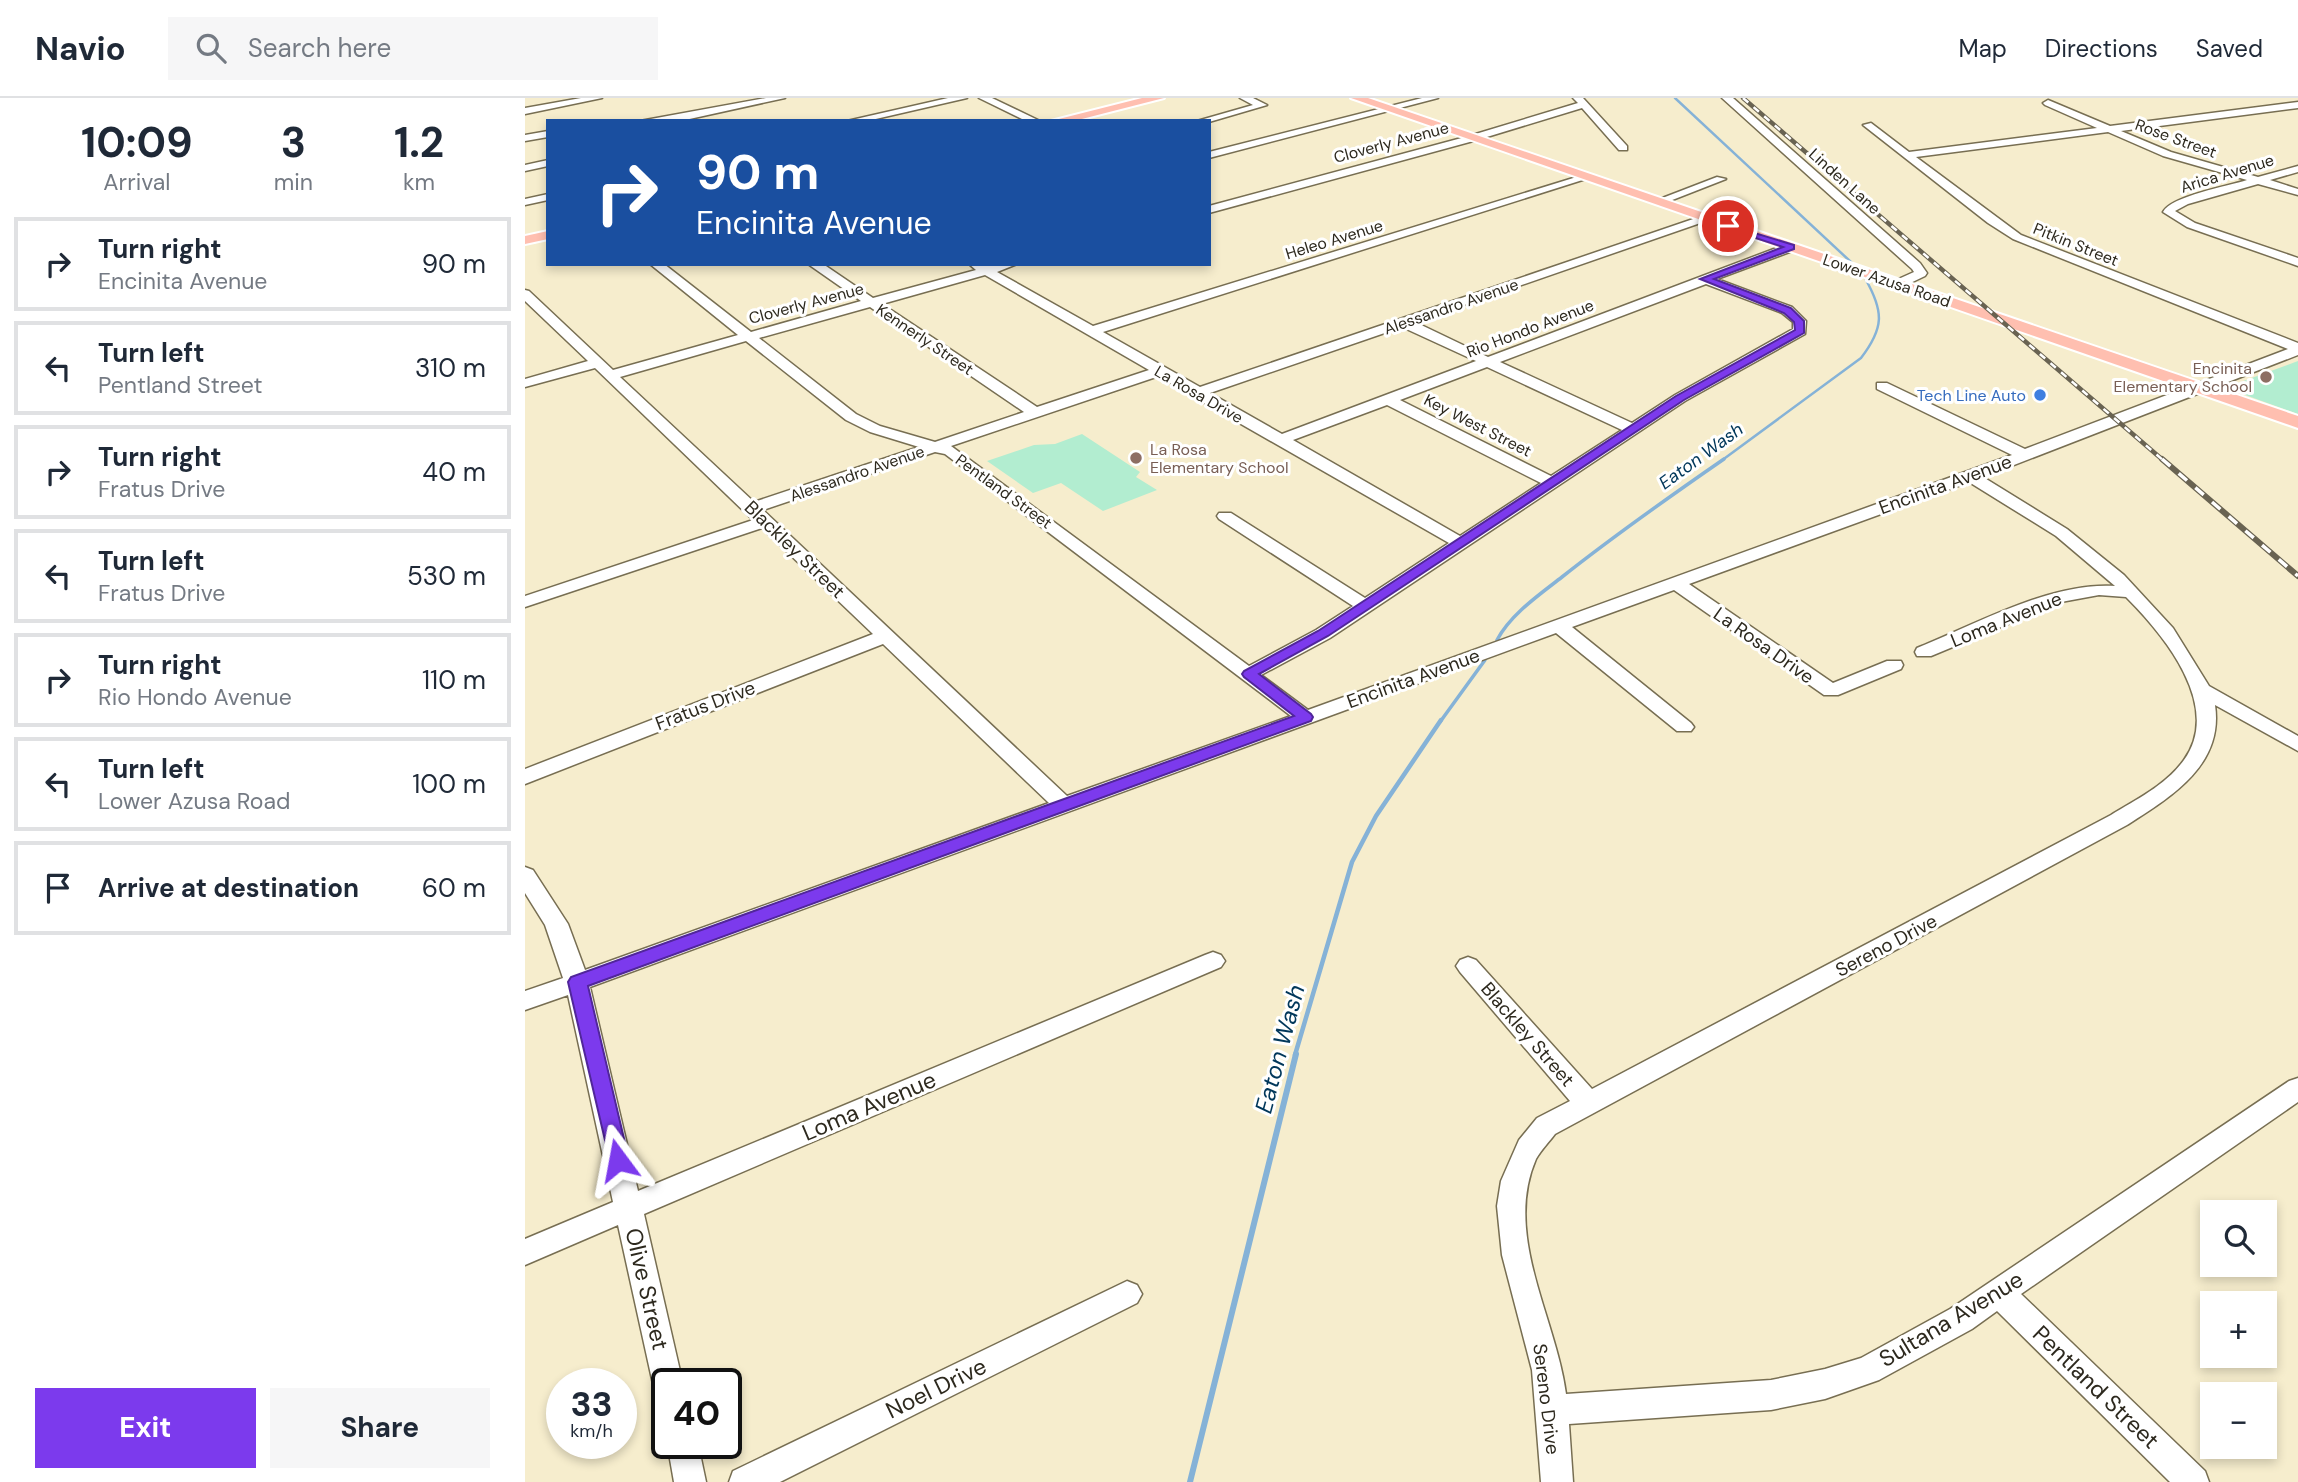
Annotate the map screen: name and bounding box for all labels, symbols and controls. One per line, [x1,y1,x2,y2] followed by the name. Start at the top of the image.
[168,17,658,80] search box
[35,27,126,70] text: Navio
[192,29,230,67] icon: search
[248,31,391,65] text: Search here
[1959,33,2007,64] text: Map
[2045,33,2158,64] text: Directions
[2196,33,2263,64] text: Saved
[2132,114,2219,163] street label: Rose Street
[81,115,193,170] text: 10:09
[281,115,306,170] text: 3
[394,115,444,170] text: 1.2
[1331,117,1451,168] street label: Cloverly Avenue
[696,140,819,204] text: 90 m
[1804,144,1885,219] street label: Linden Lane
[581,147,672,238] icon: right
[2178,149,2277,198] street label: Arica Avenue
[103,167,170,197] text: Arrival
[274,167,313,197] text: min
[403,167,435,197] text: km
[1698,196,1758,256] pin
[696,202,932,244] text: Encinita Avenue
[1709,207,1747,245] icon: arrive
[1283,215,1385,264] street label: Heleo Avenue
[2030,218,2122,271] street label: Pitkin Street
[98,232,222,266] text: Turn right
[39,245,77,283] icon: right
[422,247,486,281] text: 90 m
[1820,249,1954,312] street label: Lower Azusa Road
[98,266,267,296] text: Encinita Avenue
[1381,274,1521,339] street label: Alessandro Avenue
[746,278,866,329] street label: Cloverly Avenue
[1463,295,1597,362] street label: Rio Hondo Avenue
[872,299,978,380] street label: Kennerly Street
[98,336,205,370] text: Turn left
[39,349,77,387] icon: left
[415,351,486,385] text: 310 m
[2114,358,2252,397] place label: Encinita Elementary School
[1151,361,1247,428] street label: La Rosa Drive
[2258,369,2274,385] marker: Encinita Elementary School
[98,370,263,400] text: Pentland Street
[1917,385,2026,406] place label: Tech Line Auto
[2032,387,2048,403] marker: Tech Line Auto
[1420,389,1535,462] street label: Key West Street
[1654,417,1748,495] water label: Eaton Wash
[1150,439,1288,478] place label: La Rosa Elementary School
[98,440,222,474] text: Turn right
[787,441,927,506] street label: Alessandro Avenue
[951,449,1056,534] street label: Pentland Street
[1875,449,2015,520] street label: Encinita Avenue
[1128,450,1144,466] marker: La Rosa Elementary School
[39,453,77,491] icon: right
[422,455,486,489] text: 40 m
[98,474,225,504] text: Fratus Drive
[739,495,850,604] street label: Blackley Street
[98,544,205,578] text: Turn left
[39,557,77,595] icon: left
[407,559,486,593] text: 530 m
[98,578,225,608] text: Fratus Drive
[1947,586,2065,653] street label: Loma Avenue
[1708,602,1819,689] street label: La Rosa Drive
[1343,643,1483,714] street label: Encinita Avenue
[98,648,222,682] text: Turn right
[39,661,77,699] icon: right
[422,663,486,697] text: 110 m
[652,675,759,736] street label: Fratus Drive
[98,682,292,712] text: Rio Hondo Avenue
[98,752,205,786] text: Turn left
[39,765,77,803] icon: left
[412,767,486,801] text: 100 m
[98,786,290,816] text: Lower Azusa Road
[39,869,77,907] icon: arrive
[98,871,359,905] text: Arrive at destination
[422,871,486,905] text: 60 m
[1831,908,1941,983] street label: Sereno Drive
[1475,977,1580,1092] street label: Blackley Street
[1247,981,1312,1116] water label: Eaton Wash
[798,1064,940,1148] street label: Loma Avenue
[581,1123,655,1197] position arrow
[2200,1200,2277,1459] map controls
[2200,1200,2277,1277] button: search
[618,1225,676,1353] street label: Olive Street
[1873,1264,2029,1374] street label: Sultana Avenue
[2200,1291,2277,1368] button: +
[2026,1319,2166,1455] street label: Pentland Street
[1527,1342,1566,1456] street label: Sereno Drive
[881,1351,991,1425] street label: Noel Drive
[651,1368,742,1459] speed limit sign: 40
[570,1381,613,1427] text: 33
[2200,1382,2277,1459] button: −
[35,1388,256,1468] button: Exit
[270,1388,490,1468] button: Share
[570,1419,613,1443] text: km/h

